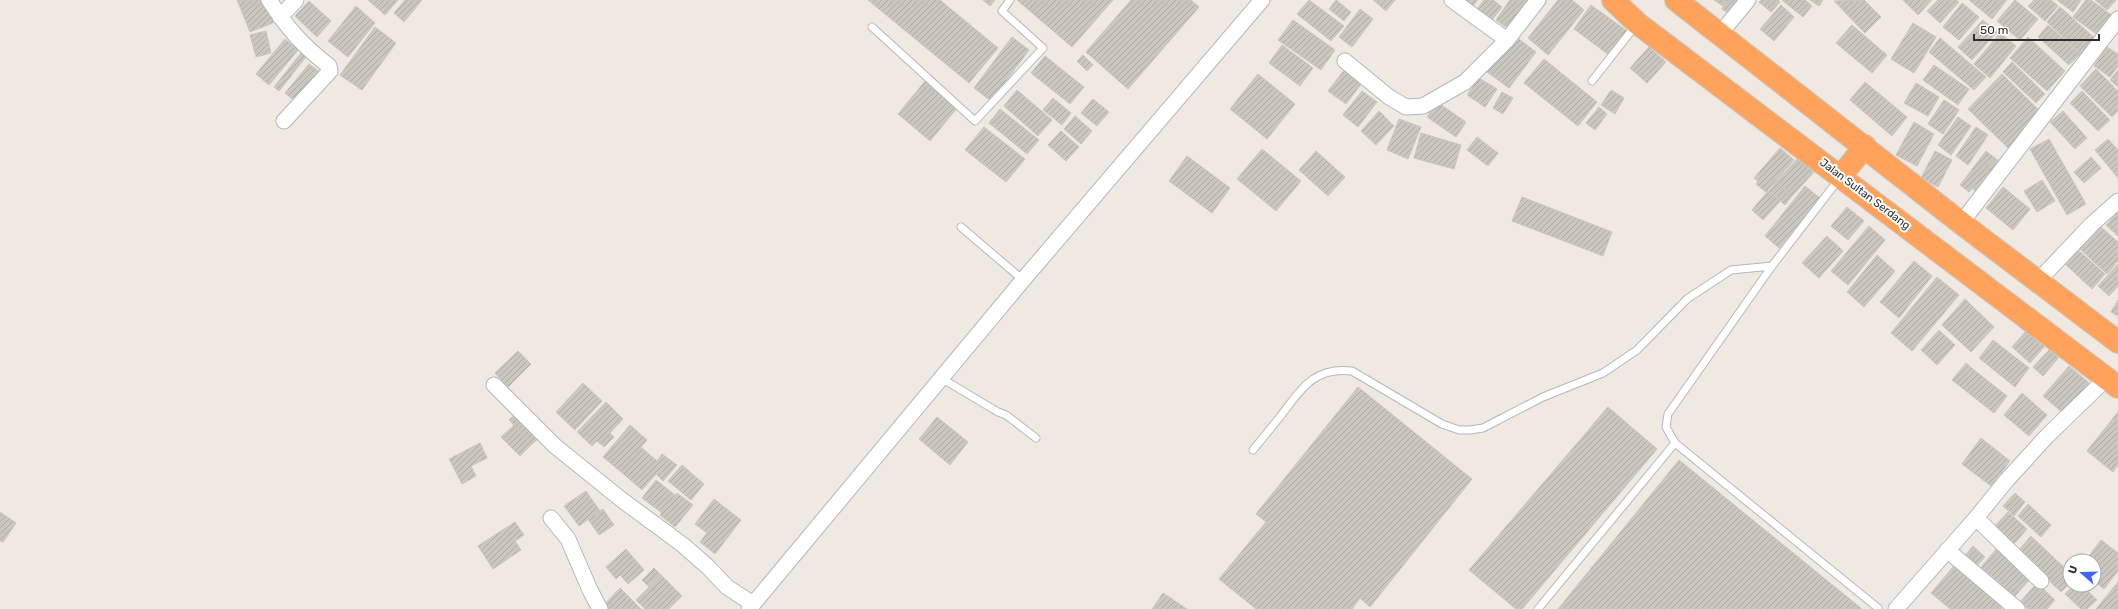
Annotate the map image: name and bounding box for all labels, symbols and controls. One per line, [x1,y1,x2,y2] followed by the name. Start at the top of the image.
[1974,16,2099,42] scale bar
[1980,23,2008,37] text: 50 m
[1817,156,1913,232] street label: Jalan Sultan Serdang
[2062,553,2102,593] north arrow
[2066,564,2081,576] text: U

